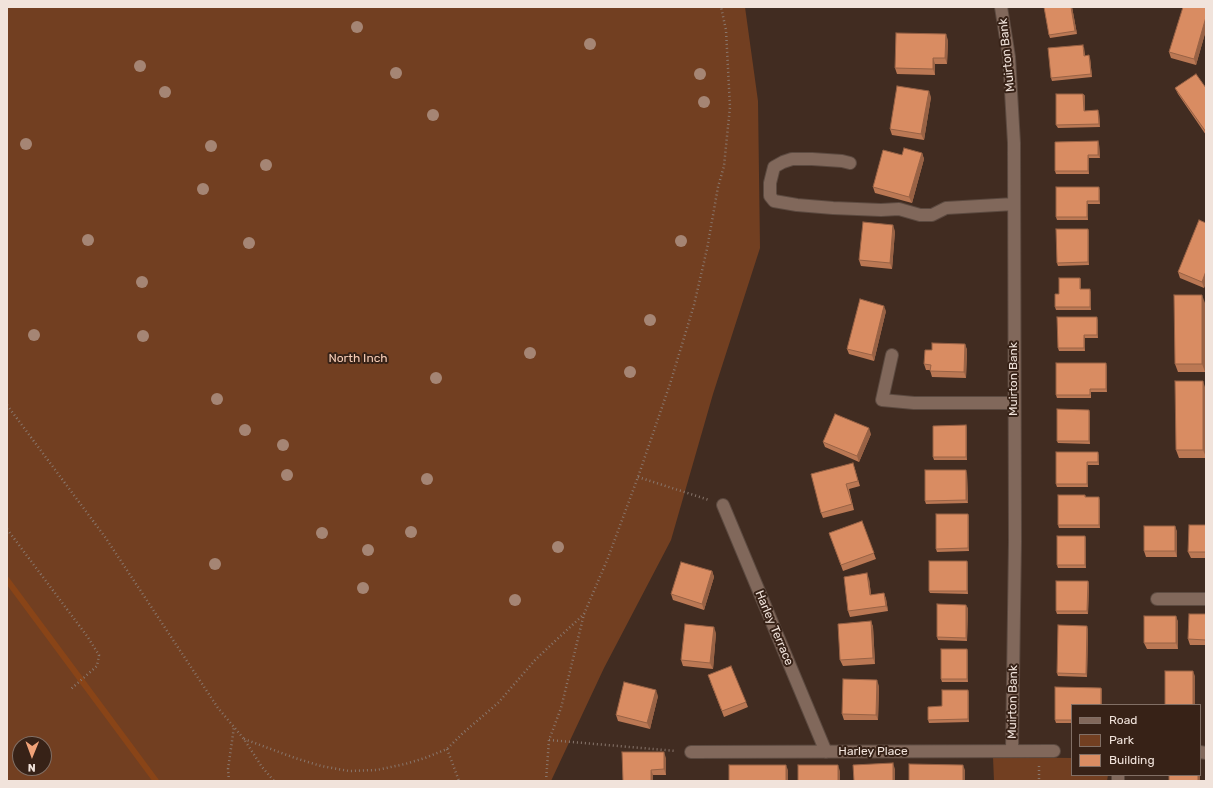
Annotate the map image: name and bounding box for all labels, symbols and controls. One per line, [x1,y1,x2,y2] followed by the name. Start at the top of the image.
[996,17,1018,93] street label: Muirton Bank
[1007,342,1021,416] street label: Muirton Bank
[328,352,388,366] park label: North Inch
[752,588,796,668] street label: Harley Terrace
[1005,665,1021,739] street label: Muirton Bank
[1071,704,1201,776] legend
[1109,713,1137,727] text: Road
[1109,733,1134,747] text: Park
[12,736,52,776] north arrow
[838,745,908,759] street label: Harley Place
[1109,753,1155,767] text: Building
[28,761,36,774] text: N

